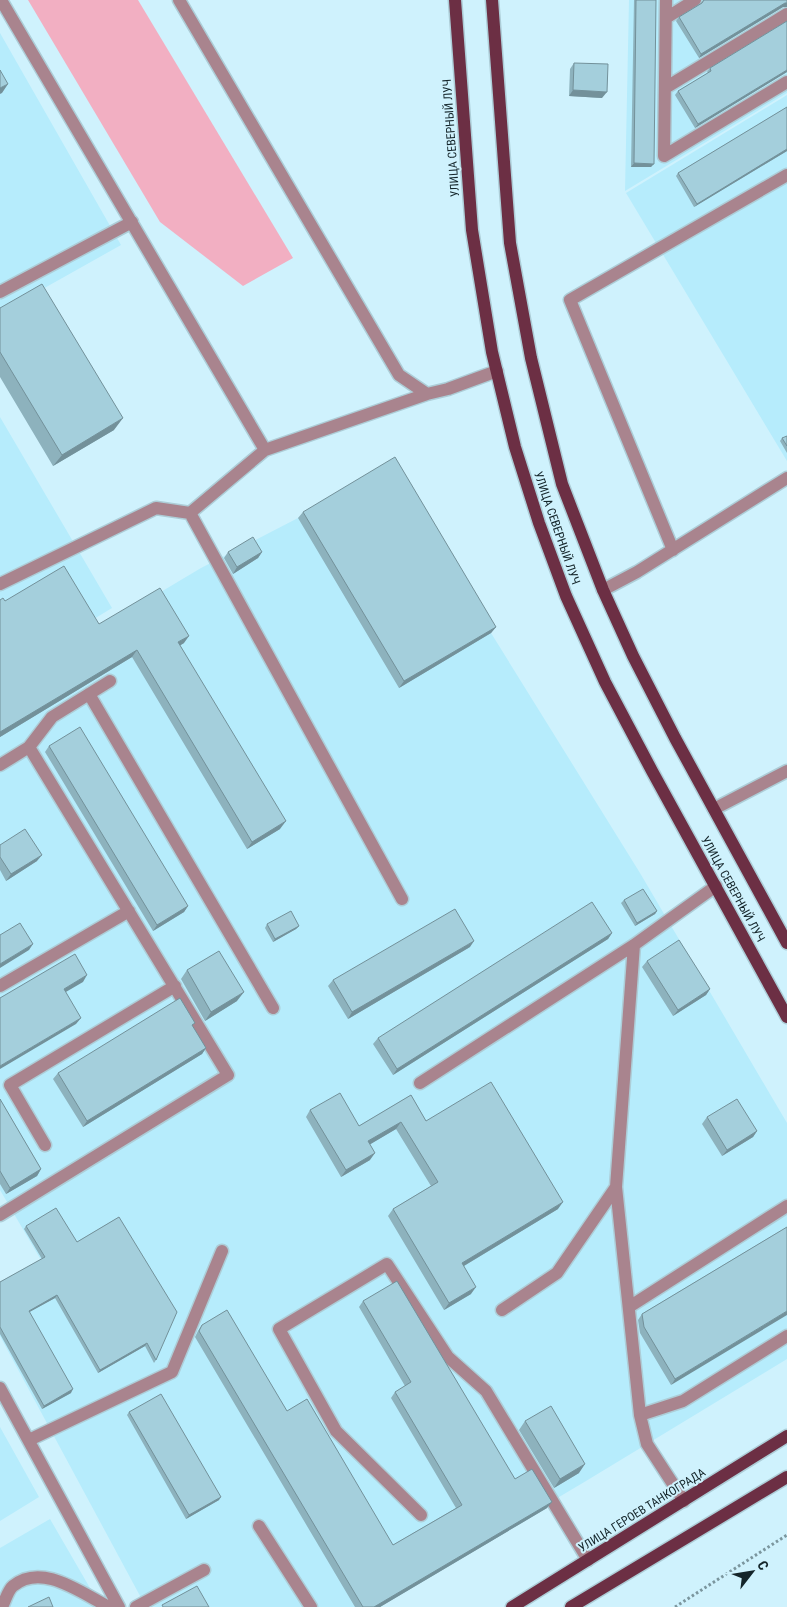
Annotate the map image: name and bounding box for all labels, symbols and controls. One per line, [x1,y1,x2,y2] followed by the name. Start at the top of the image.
[439,78,462,198] street label: УЛИЦА СЕВЕРНЫЙ ЛУЧ
[531,469,584,586] street label: УЛИЦА СЕВЕРНЫЙ ЛУЧ
[698,833,769,944] street label: УЛИЦА СЕВЕРНЫЙ ЛУЧ
[576,1465,708,1555] street label: УЛИЦА ГЕРОЕВ ТАНКОГРАДА
[727,1547,777,1597] north arrow
[754,1558,772,1573] text: С

